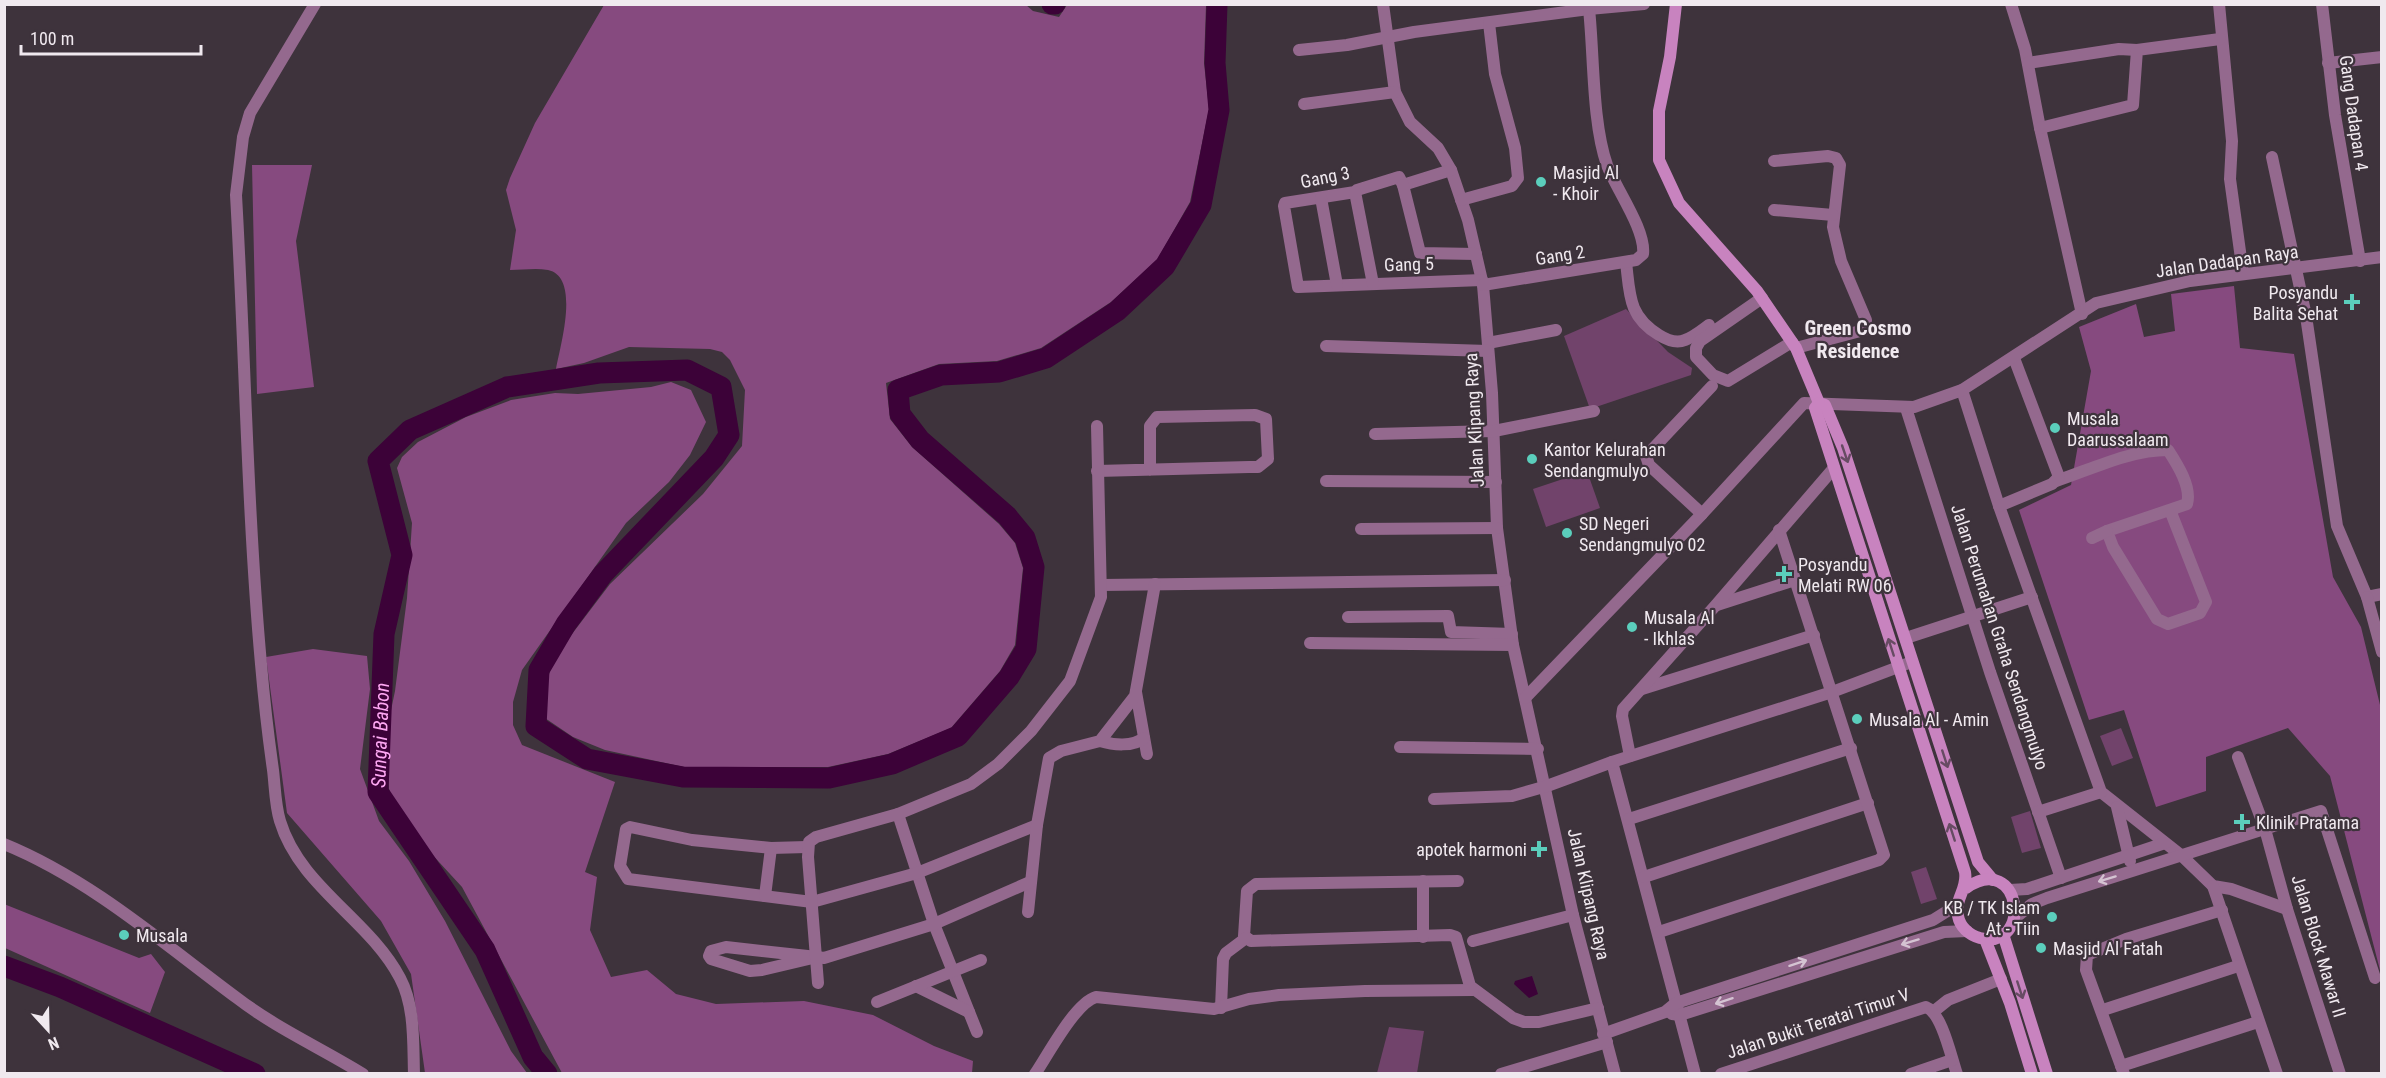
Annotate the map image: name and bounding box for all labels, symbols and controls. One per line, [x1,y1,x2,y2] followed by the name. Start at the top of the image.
[21,18,201,56] scale bar
[30,28,74,49] text: 100 m
[2335,54,2373,172] street label: Gang Dadapan 4
[1299,162,1351,192] street label: Gang 3
[1553,162,1619,204] place label: Masjid Al - Khoir
[1534,175,1548,189] marker: Masjid Al - Khoir
[1534,241,1586,269] street label: Gang 2
[2154,241,2300,281] street label: Jalan Dadapan Raya
[1384,253,1434,275] street label: Gang 5
[2253,282,2338,324] place label: Posyandu Balita Sehat
[2343,293,2361,311] marker: Posyandu Balita Sehat
[1805,316,1912,363] district label: Green Cosmo Residence
[1460,352,1488,488] street label: Jalan Klipang Raya
[2067,408,2169,450] place label: Musala Daarussalaam
[2048,421,2062,435] marker: Musala Daarussalaam
[1544,439,1666,481] place label: Kantor Kelurahan Sendangmulyo
[1840,444,1851,463] one-way arrow
[1525,452,1539,466] marker: Kantor Kelurahan Sendangmulyo
[1947,502,2053,772] street label: Jalan Perumahan Graha Sendangmulyo
[1579,513,1705,555] place label: SD Negeri Sendangmulyo 02
[1560,526,1574,540] marker: SD Negeri Sendangmulyo 02
[1798,554,1892,596] place label: Posyandu Melati RW 06
[1775,565,1793,583] marker: Posyandu Melati RW 06
[1644,607,1715,649] place label: Musala Al - Ikhlas
[1625,620,1639,634] marker: Musala Al - Ikhlas
[1885,638,1896,657] one-way arrow
[366,682,394,788] water label: Sungai Babon
[1869,709,1989,730] place label: Musala Al - Amin
[1850,712,1864,726] marker: Musala Al - Amin
[1940,749,1951,768] one-way arrow
[2256,812,2359,833] place label: Klinik Pratama
[2233,813,2251,831] marker: Klinik Pratama
[1946,823,1957,842] one-way arrow
[1564,826,1614,962] street label: Jalan Klipang Raya
[1416,839,1527,860] place label: apotek harmoni
[1532,842,1546,856] marker: apotek harmoni
[2287,872,2351,1020] street label: Jalan Block Mawar II
[2098,875,2117,886] one-way arrow
[1943,897,2040,939] place label: KB / TK Islam At - Tiin
[2045,910,2059,924] marker: KB / TK Islam At - Tiin
[136,925,188,946] place label: Musala
[117,928,131,942] marker: Musala
[1901,937,1920,948] one-way arrow
[2053,938,2163,959] place label: Masjid Al Fatah
[2034,941,2048,955] marker: Masjid Al Fatah
[1788,957,1807,968] one-way arrow
[2015,980,2026,999] one-way arrow
[1724,984,1912,1062] street label: Jalan Bukit Teratai Timur V
[1715,996,1734,1007] one-way arrow
[18,1000,78,1060] north arrow
[45,1033,62,1054] text: N

